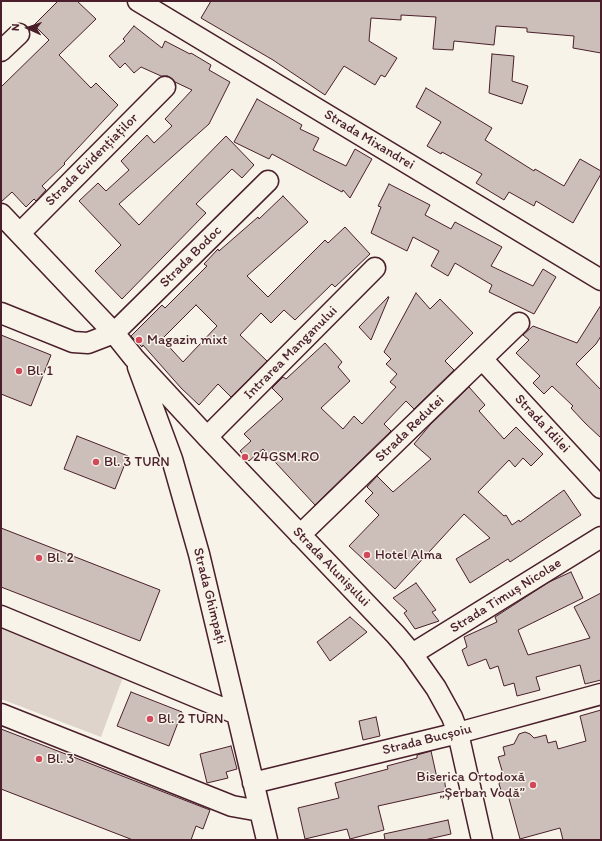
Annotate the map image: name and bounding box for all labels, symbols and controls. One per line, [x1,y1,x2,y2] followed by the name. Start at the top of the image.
[8,8,48,48] north arrow
[9,23,22,31] text: N
[321,106,417,174] street label: Strada Mixandrei
[42,110,142,210] street label: Strada Evidențiaților
[157,223,225,291] street label: Strada Bodoc
[241,303,341,403] street label: Intrarea Manganului
[147,332,228,348] place label: Magazin mixt
[134,335,144,345] marker: Magazin mixt
[27,363,53,379] place label: Bl. 1
[14,366,24,376] marker: Bl. 1
[511,391,573,457] street label: Strada Idilei
[372,392,448,466] street label: Strada Redutei
[253,449,319,465] place label: 24GSM.RO
[240,452,250,462] marker: 24GSM.RO
[104,454,170,470] place label: Bl. 3 TURN
[91,457,101,467] marker: Bl. 3 TURN
[289,524,373,610] street label: Strada Alunișului
[189,546,229,646] street label: Strada Ghimpați
[375,547,442,563] place label: Hotel Alma
[47,550,74,566] place label: Bl. 2
[362,550,372,560] marker: Hotel Alma
[34,553,44,563] marker: Bl. 2
[447,555,565,637] street label: Strada Timuș Nicolae
[158,711,223,727] place label: Bl. 2 TURN
[145,714,155,724] marker: Bl. 2 TURN
[381,721,473,759] street label: Strada Bucșoiu
[47,751,74,767] place label: Bl. 3
[34,754,44,764] marker: Bl. 3
[417,769,525,802] place label: Biserica Ortodoxă „Șerban Vodă”
[528,780,538,790] marker: Biserica Ortodoxă „Șerban Vodă”

